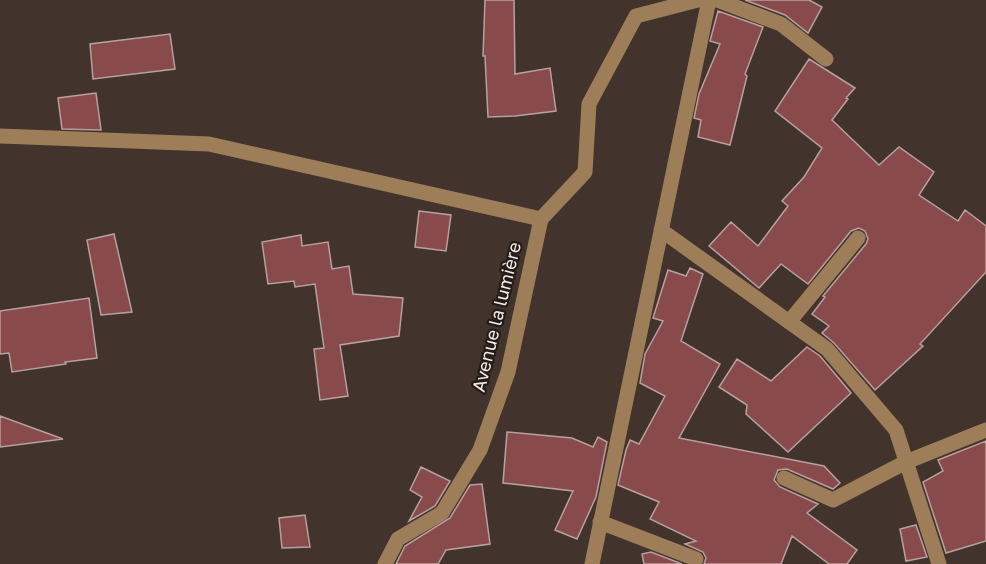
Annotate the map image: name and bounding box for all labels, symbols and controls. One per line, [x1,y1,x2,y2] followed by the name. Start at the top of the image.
[467,240,525,394] street label: Avenue la lumière

